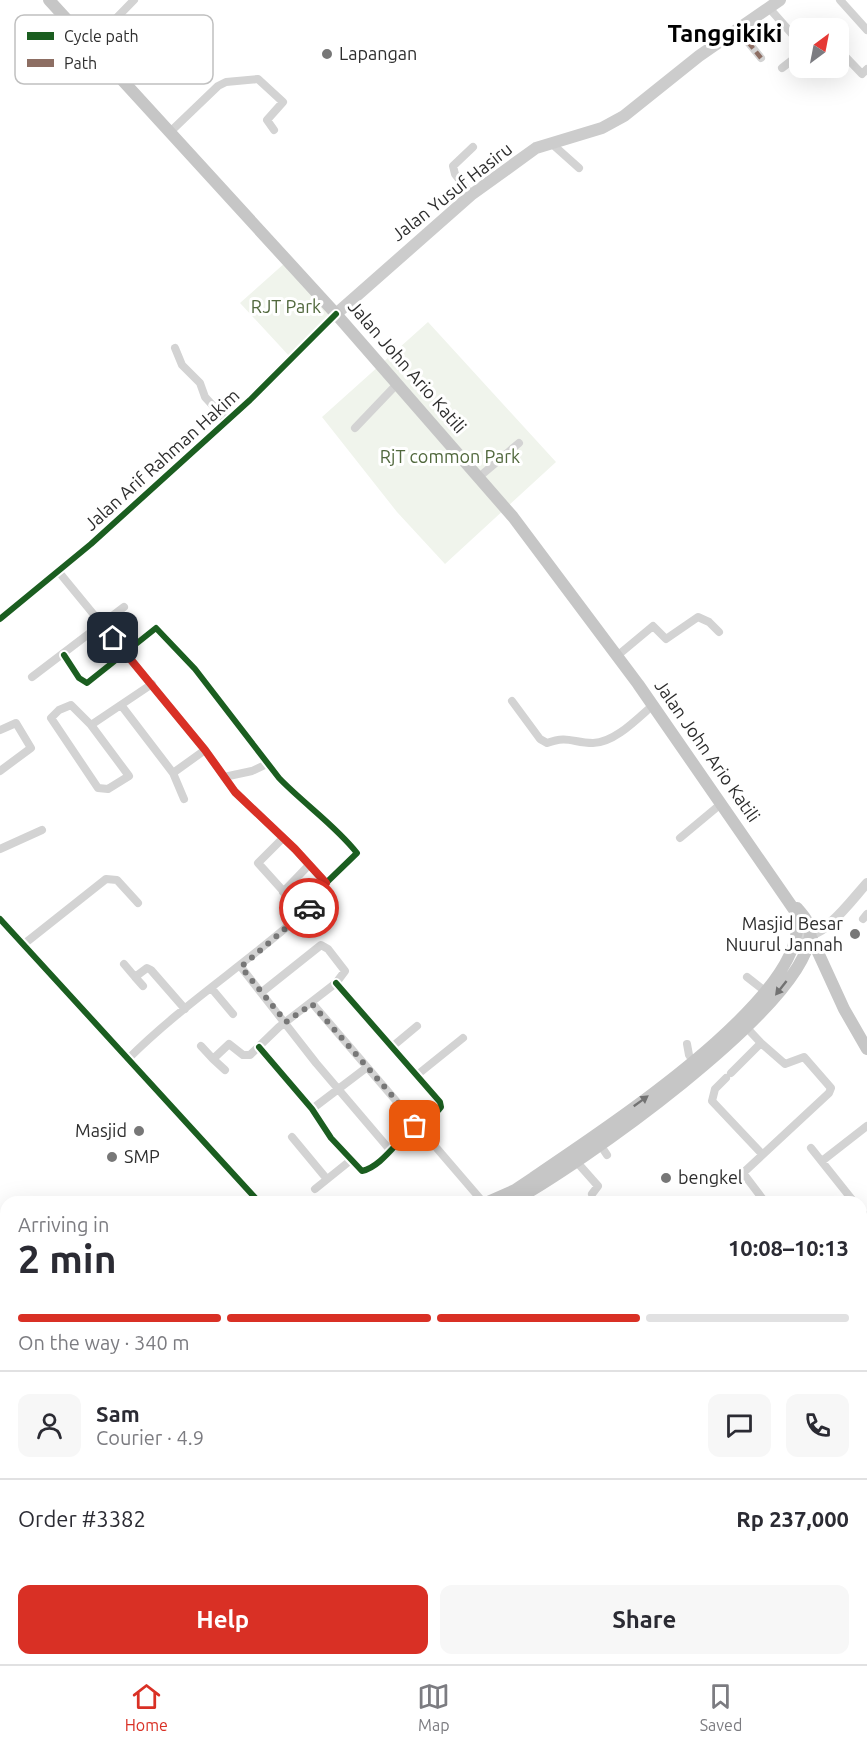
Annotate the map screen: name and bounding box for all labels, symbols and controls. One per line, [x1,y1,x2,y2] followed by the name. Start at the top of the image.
[15,15,213,84] legend
[789,18,849,78] north arrow
[789,18,849,78] map controls
[667,20,783,47] district label: Tanggikiki
[64,27,139,45] text: Cycle path
[339,43,417,63] place label: Lapangan
[320,47,334,61] marker: Lapangan
[64,54,97,72] text: Path
[387,138,515,244] street label: Jalan Yusuf Hasiru
[251,296,321,316] park label: RJT Park
[345,296,471,437] street label: Jalan John Ario Katili
[80,385,243,534] street label: Jalan Arif Rahman Hakim
[380,446,520,466] park label: RjT common Park
[87,612,138,663] pin
[96,621,129,654] icon: home
[651,676,764,825] street label: Jalan John Ario Katili
[279,878,339,938] courier
[293,892,326,925] icon: car
[725,913,843,954] place label: Masjid Besar Nuurul Jannah
[848,927,862,941] marker: Masjid Besar Nuurul Jannah
[775,980,787,995] one-way arrow
[634,1095,649,1107] one-way arrow
[389,1100,440,1151] pin
[398,1109,431,1142] icon: bag
[75,1120,127,1140] place label: Masjid
[132,1124,146,1138] marker: Masjid
[124,1146,160,1166] place label: SMP
[105,1150,119,1164] marker: SMP
[678,1167,743,1187] place label: bengkel
[659,1171,673,1185] marker: bengkel
[18,1213,109,1236] text: Arriving in
[728,1235,849,1260] text: 10:08–10:13
[18,1237,117,1280] text: 2 min
[18,1331,190,1354] text: On the way · 340 m
[18,1394,81,1457] button: person
[708,1394,771,1457] button: chat
[786,1394,849,1457] button: phone
[96,1401,140,1426] text: Sam
[96,1426,204,1449] text: Courier · 4.9
[18,1506,146,1531] text: Order #3382
[736,1506,849,1531] text: Rp 237,000
[18,1585,428,1654] button: Help
[440,1585,849,1654] button: Share
[125,1680,168,1734] tab: Home
[417,1680,450,1734] tab: Map
[700,1680,742,1734] tab: Saved

